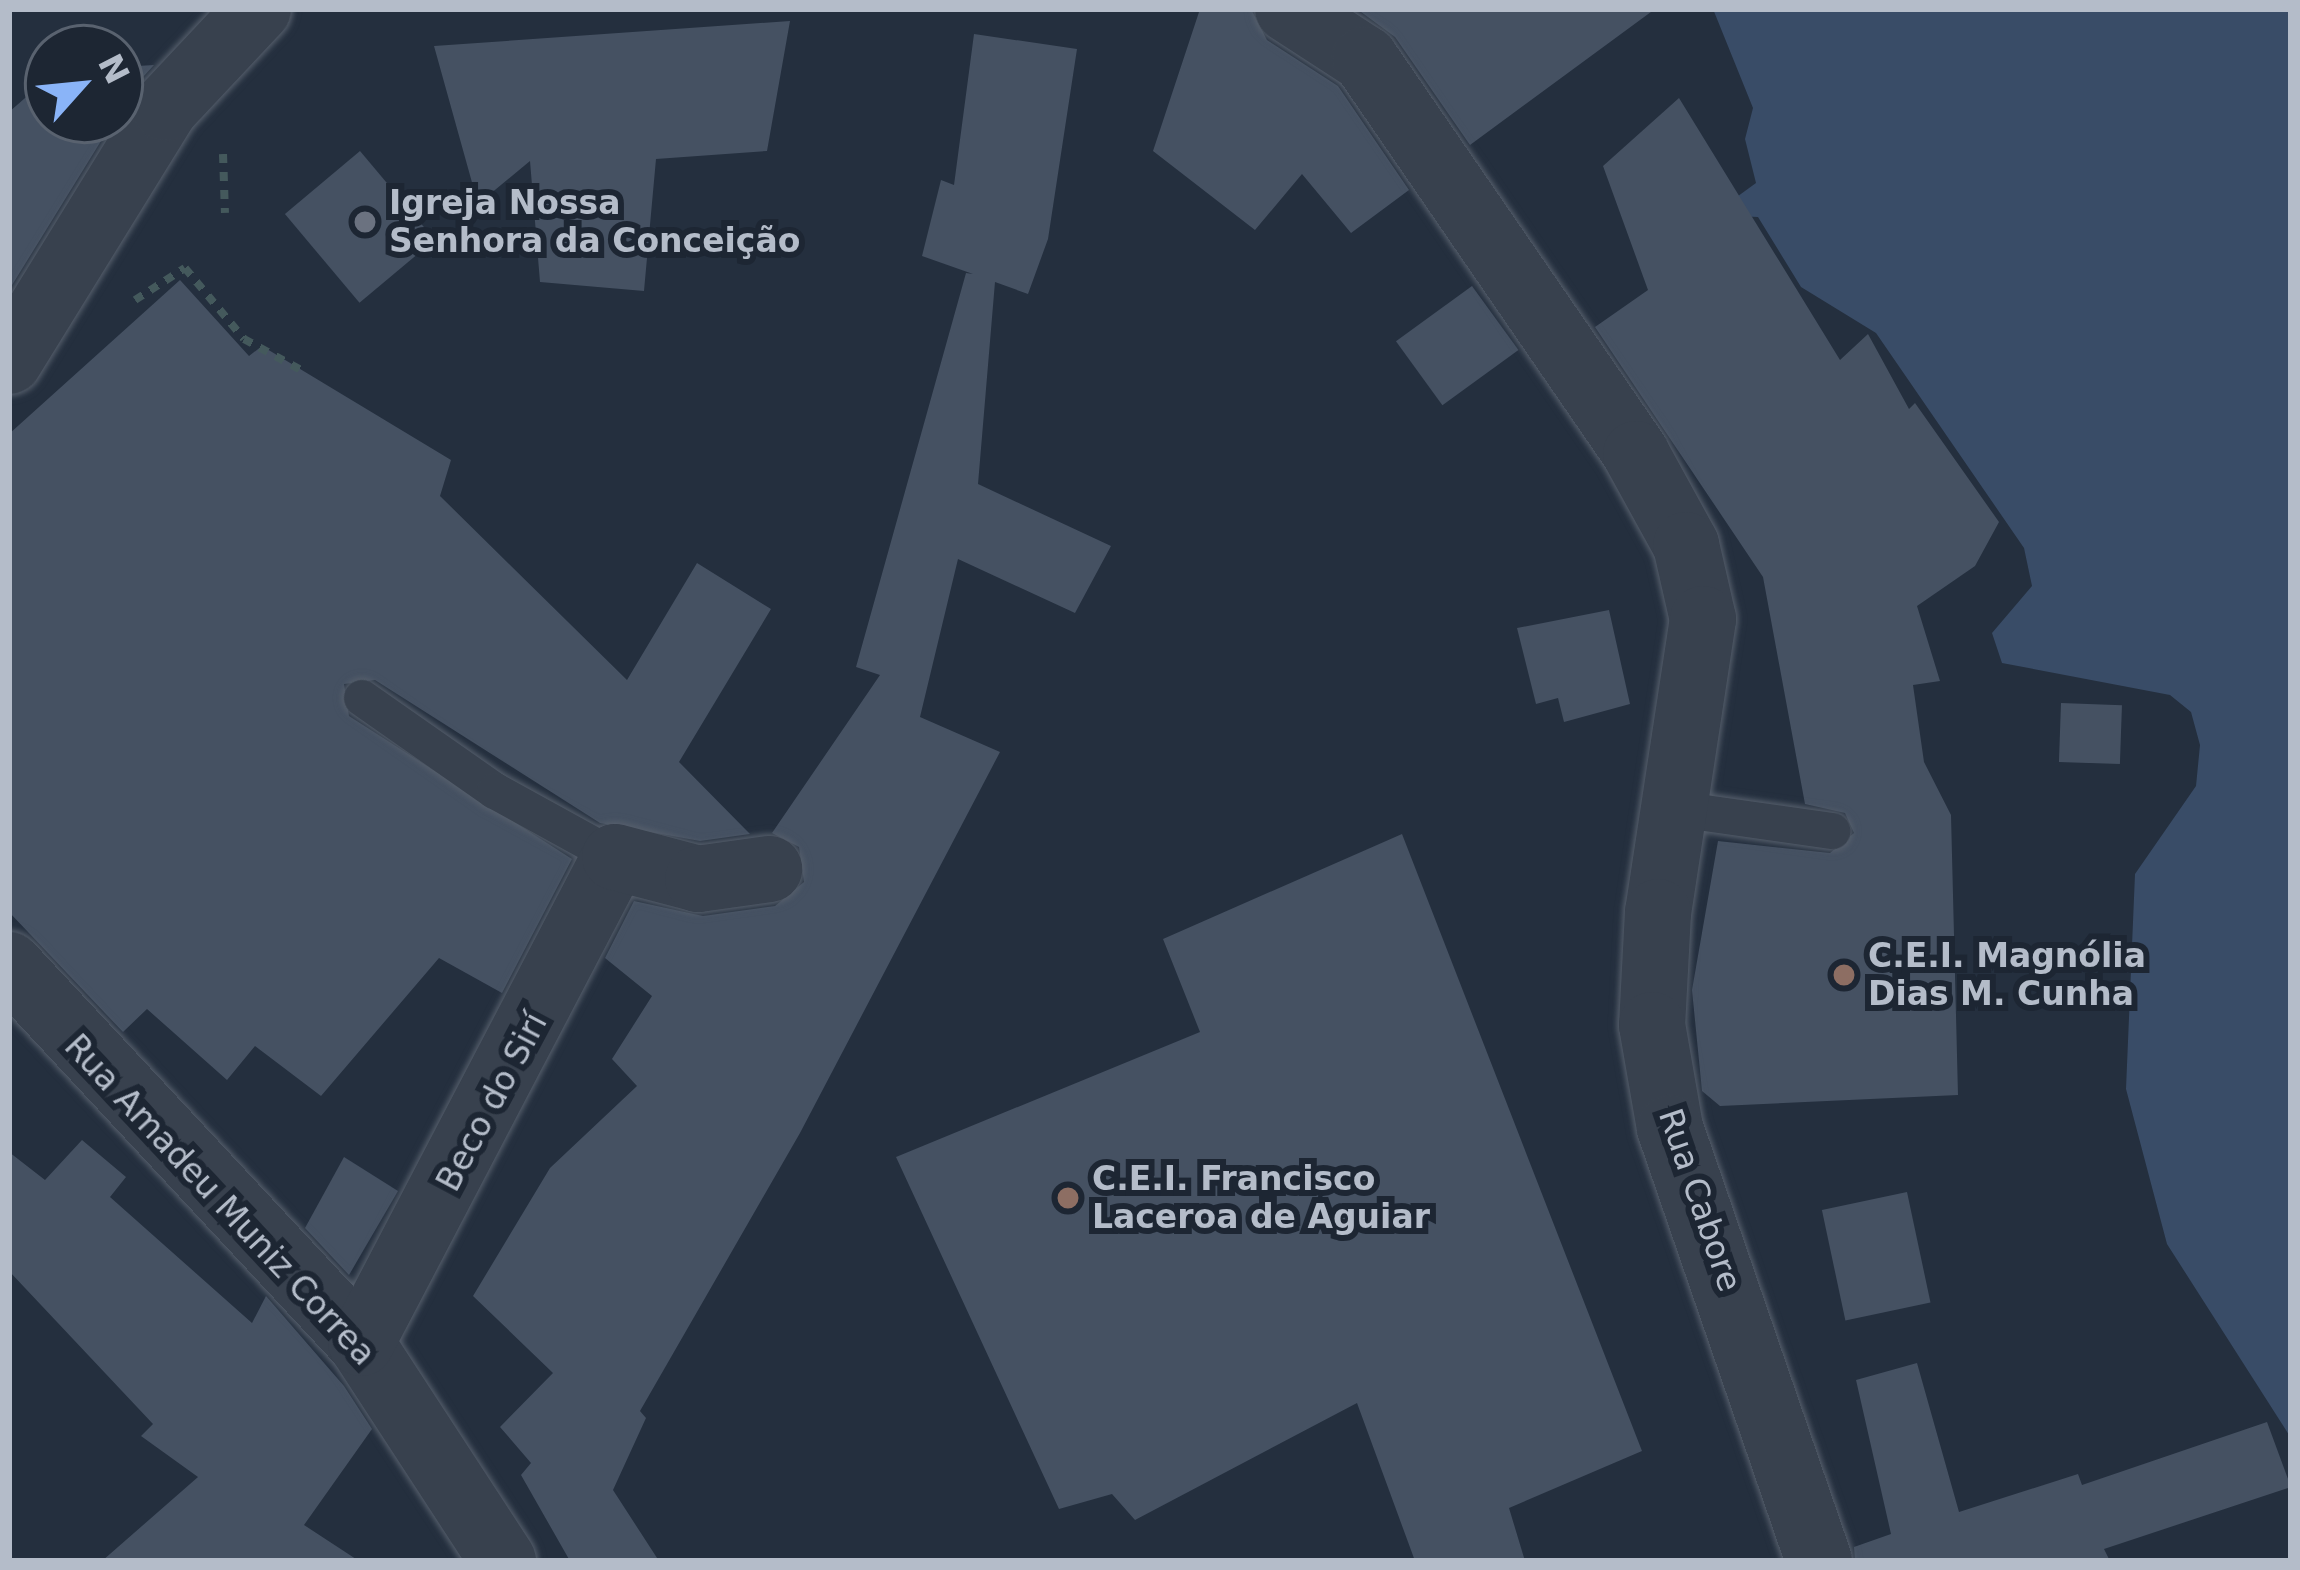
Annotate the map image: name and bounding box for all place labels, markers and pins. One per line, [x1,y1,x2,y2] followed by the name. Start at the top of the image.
[389,183,800,261] place label: Igreja Nossa Senhora da Conceição
[352,209,378,235] marker: Igreja Nossa Senhora da Conceição
[1868,936,2146,1014] place label: C.E.I. Magnólia Dias M. Cunha
[1831,962,1857,988] marker: C.E.I. Magnólia Dias M. Cunha
[1092,1159,1430,1237] place label: C.E.I. Francisco Laceroa de Aguiar
[1055,1185,1081,1211] marker: C.E.I. Francisco Laceroa de Aguiar

